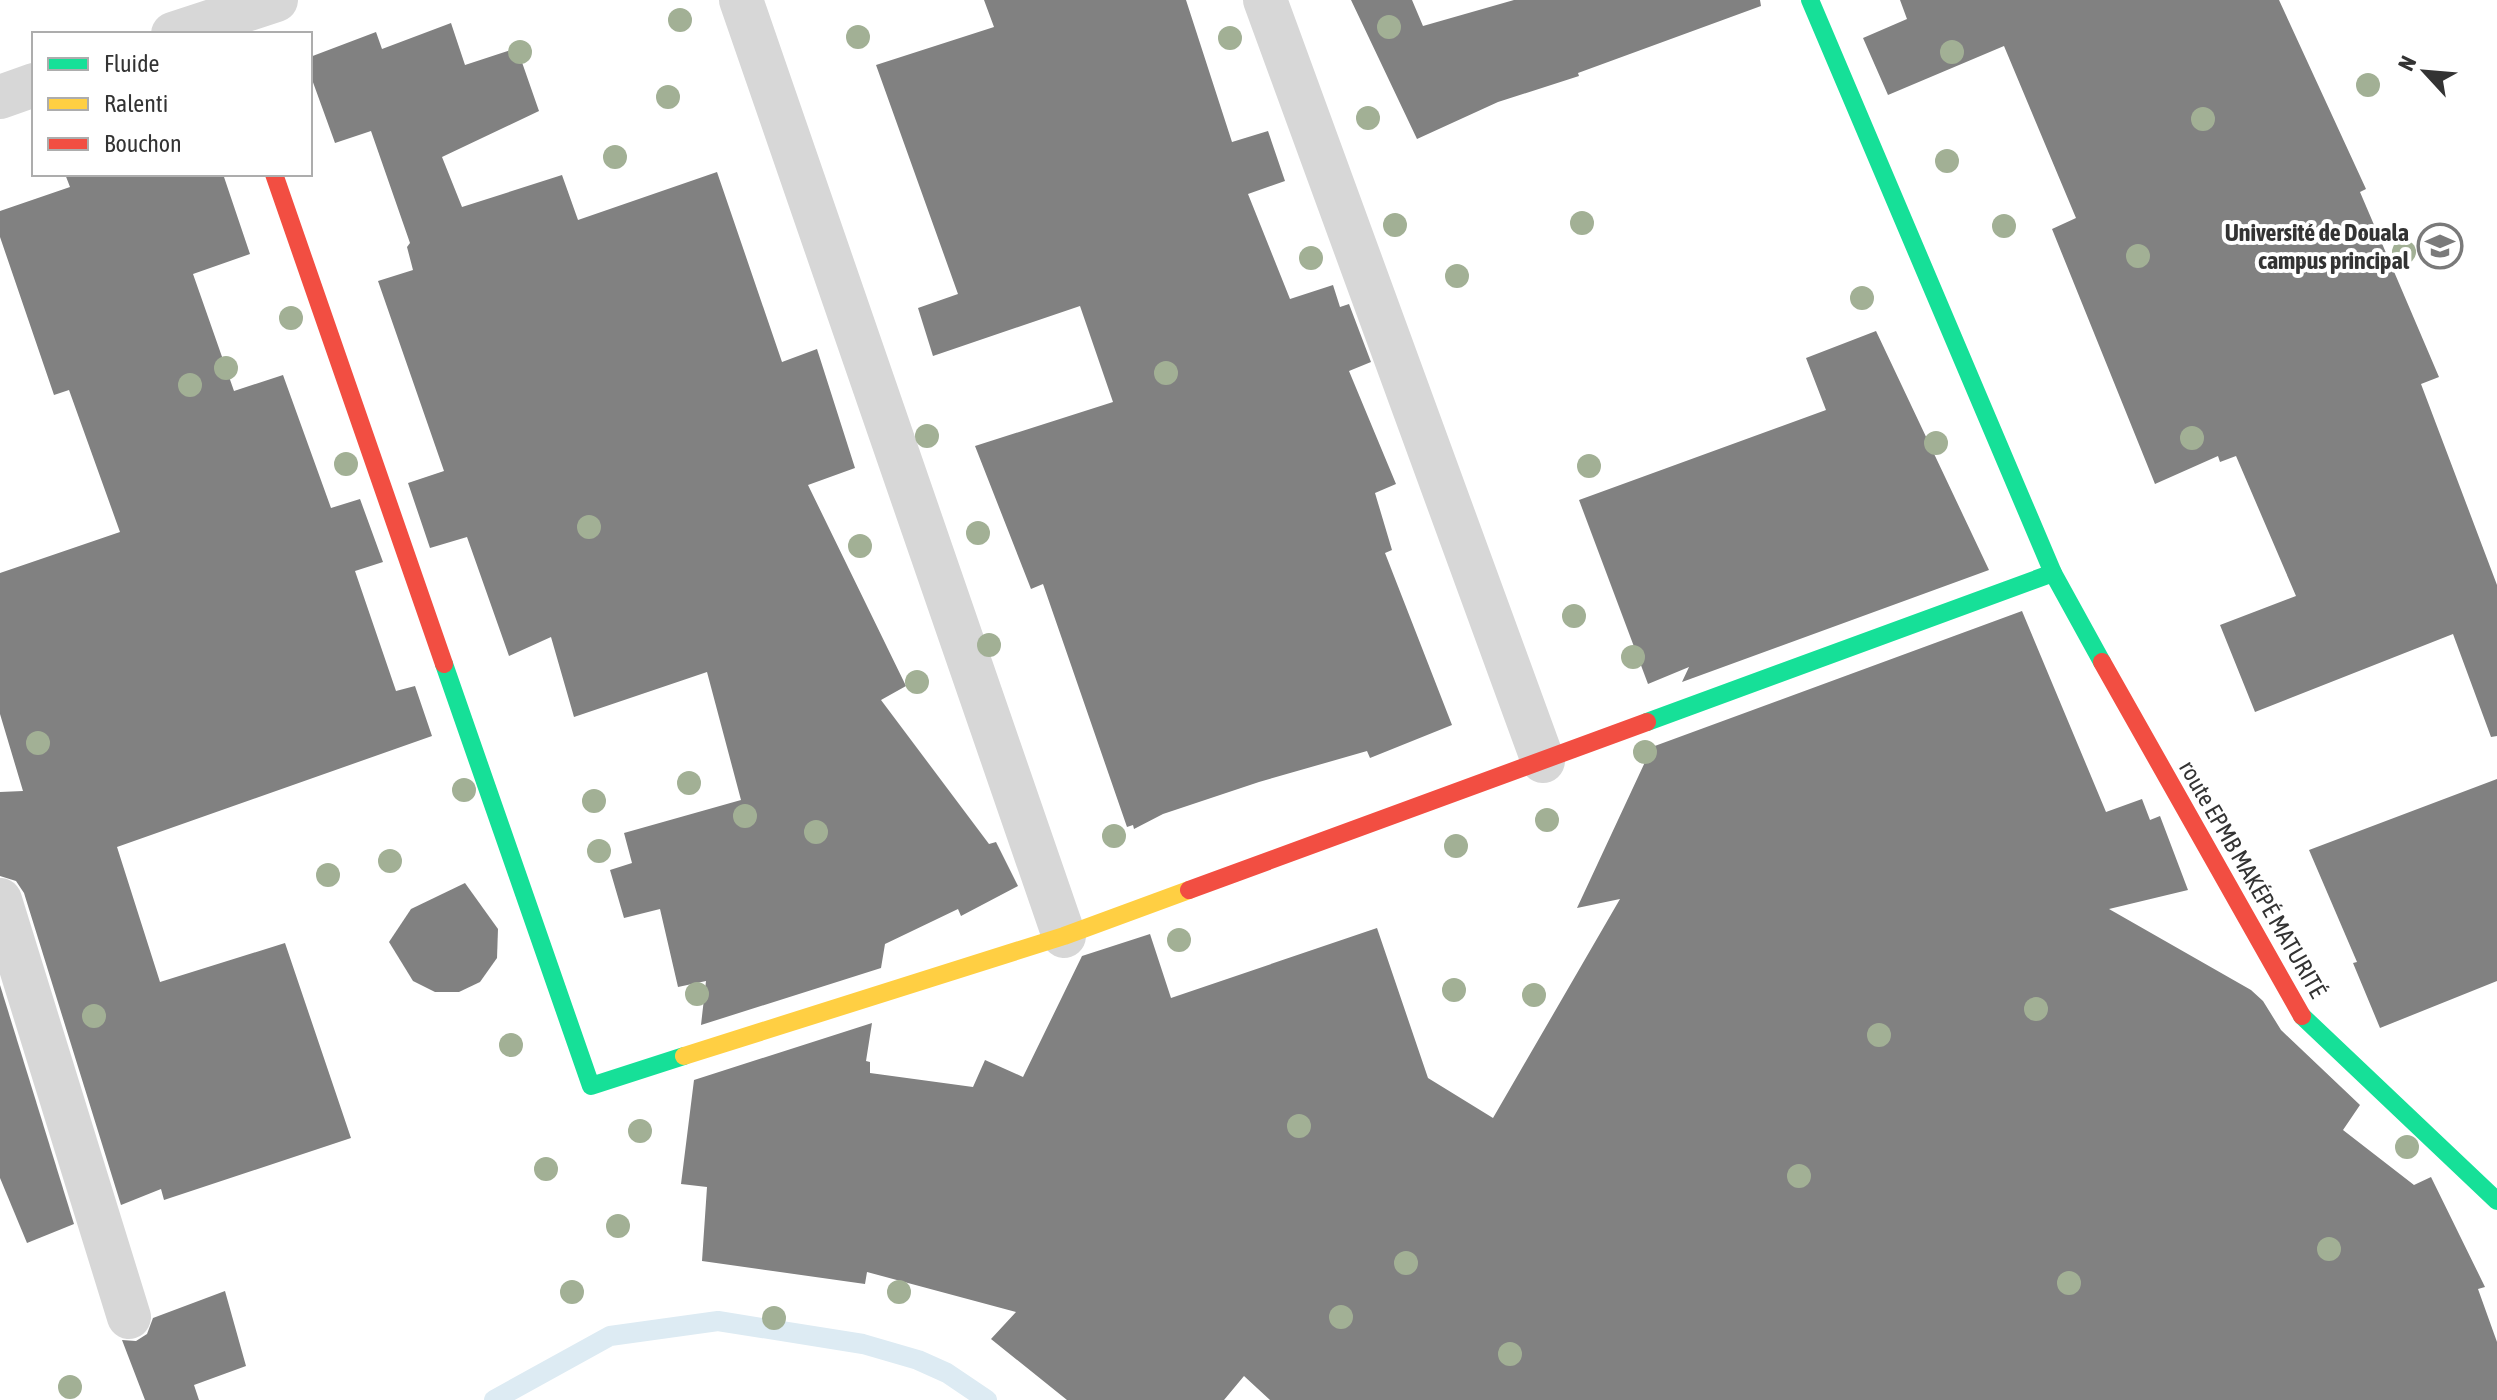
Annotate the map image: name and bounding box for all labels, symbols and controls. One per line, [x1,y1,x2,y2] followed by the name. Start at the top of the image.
[32,32,312,176] legend
[2385,32,2465,112] north arrow
[104,50,159,77] text: Fluide
[2392,52,2422,75] text: N
[104,90,168,117] text: Ralenti
[104,130,182,157] text: Bouchon
[2225,219,2410,274] place label: Université de Douala campus principal
[2416,222,2464,270] school or university icon: Université de Douala campus principal
[2174,756,2332,1002] street label: route EPMB MAKÉPÉ MATURITÉ

